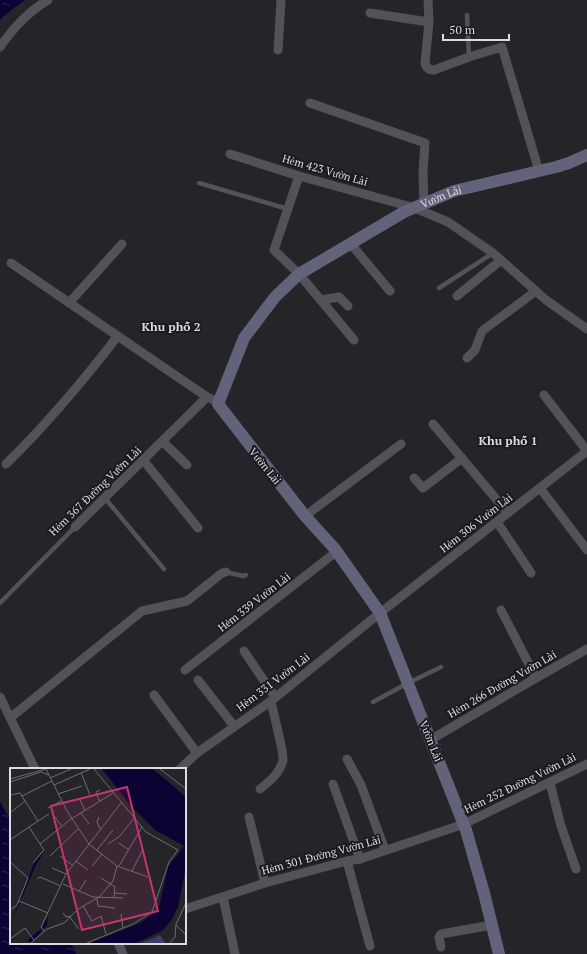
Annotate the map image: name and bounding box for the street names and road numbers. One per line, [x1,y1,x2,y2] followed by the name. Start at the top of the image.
[281,151,369,189] street label: Hẻm 423 Vườn Lài
[418,182,463,211] street label: Vườn Lài
[46,443,144,539] street label: Hẻm 367 Đường Vườn Lài
[246,445,284,487] street label: Vườn Lài
[437,490,515,556] street label: Hẻm 306 Vườn Lài
[215,569,293,635] street label: Hẻm 339 Vườn Lài
[445,647,559,721] street label: Hẻm 266 Đường Vườn Lài
[233,650,313,714] street label: Hẻm 331 Vườn Lài
[416,718,446,764] street label: Vườn Lài
[462,750,578,816] street label: Hẻm 252 Đường Vườn Lài
[260,832,382,878] street label: Hẻm 301 Đường Vườn Lài

